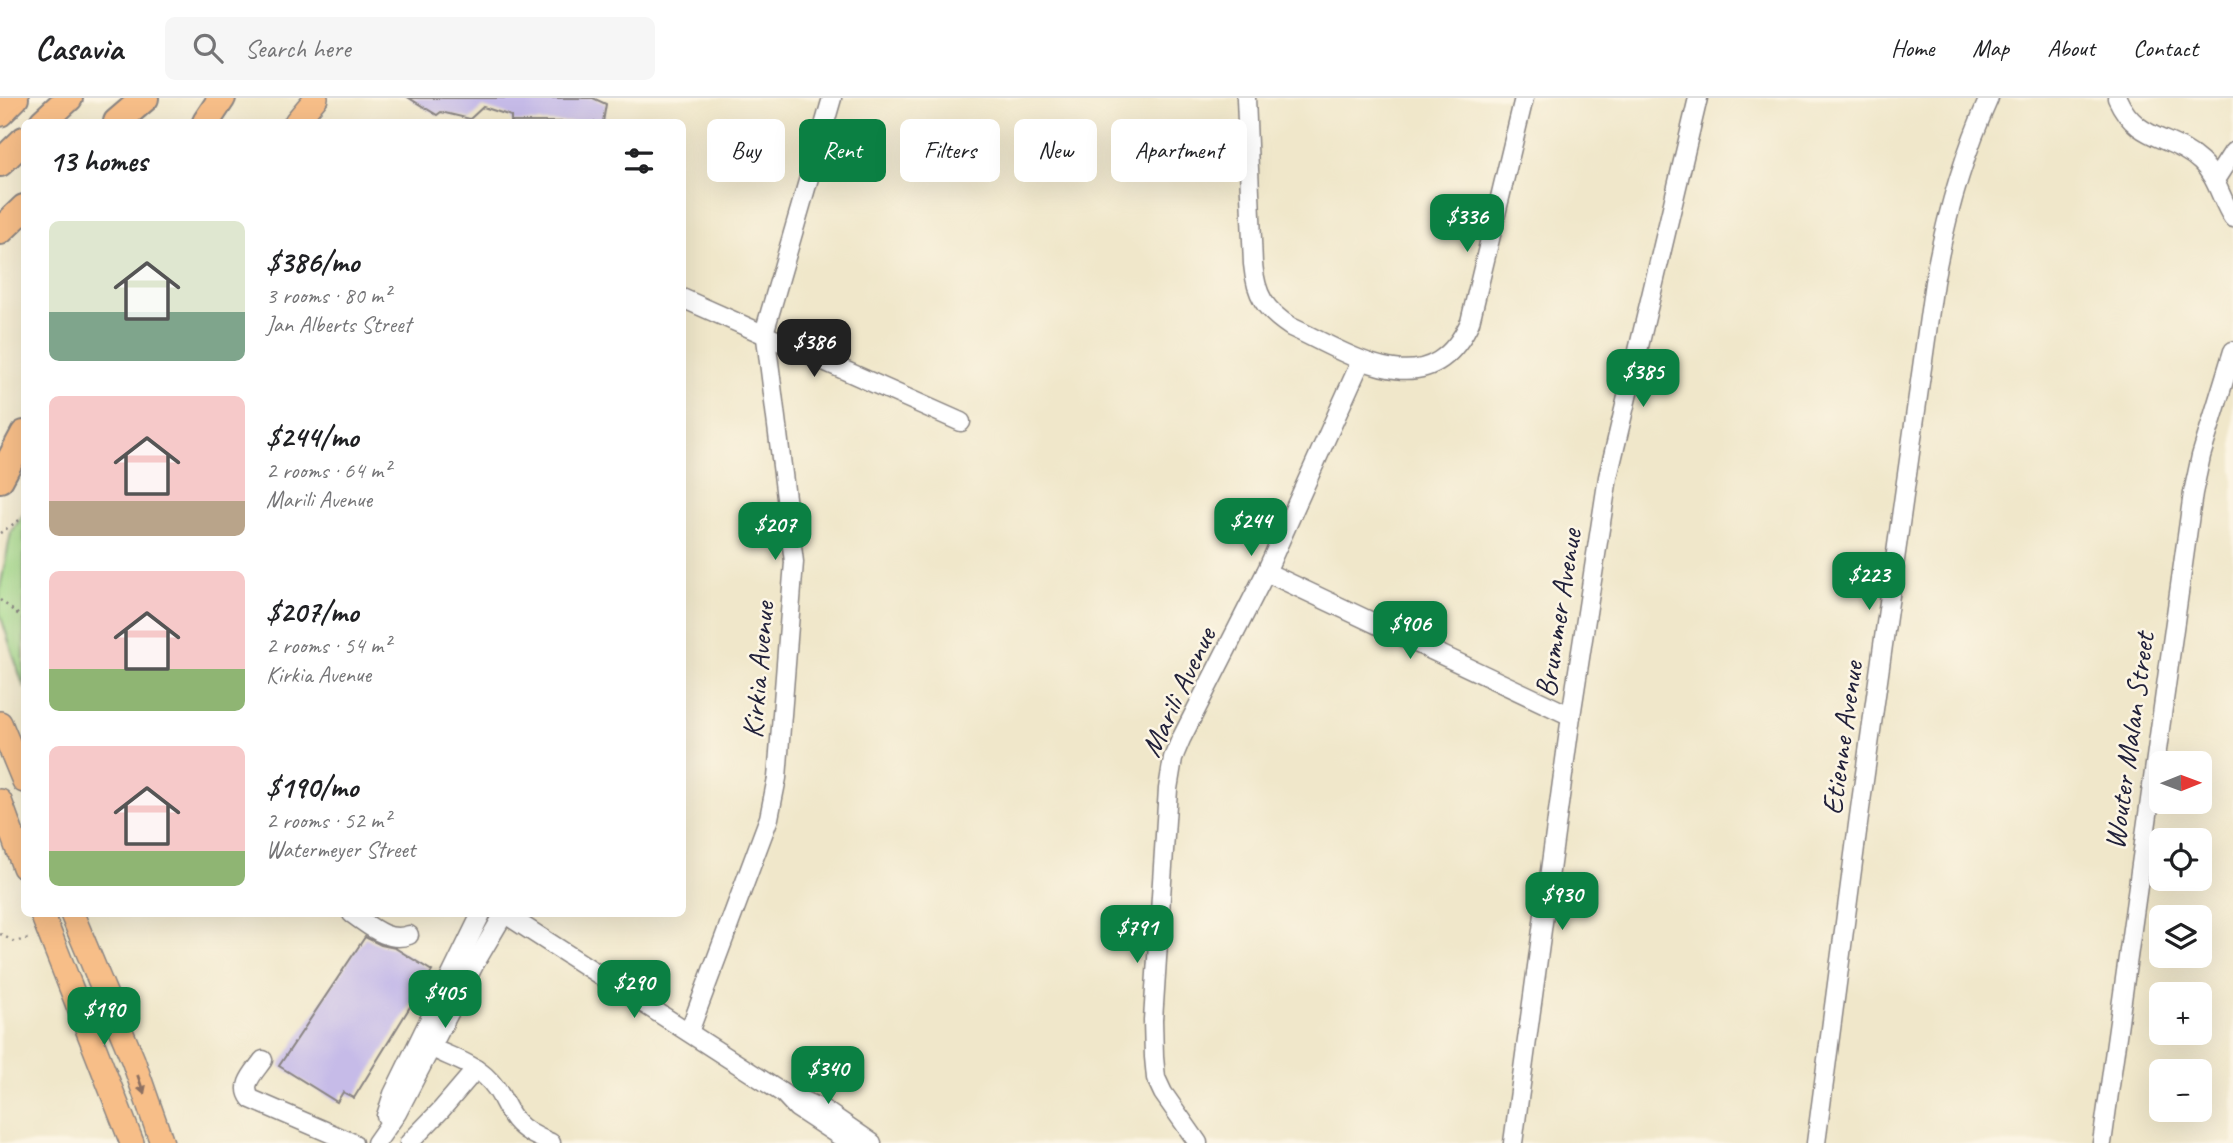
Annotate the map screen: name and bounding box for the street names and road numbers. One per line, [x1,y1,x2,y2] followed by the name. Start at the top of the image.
[1526,524,1590,700] street label: Brummer Avenue
[733,598,783,740] street label: Kirkia Avenue
[1132,619,1225,763] street label: Marili Avenue
[2095,627,2163,852] street label: Wouter Malan Street
[1812,657,1872,817] street label: Etienne Avenue

